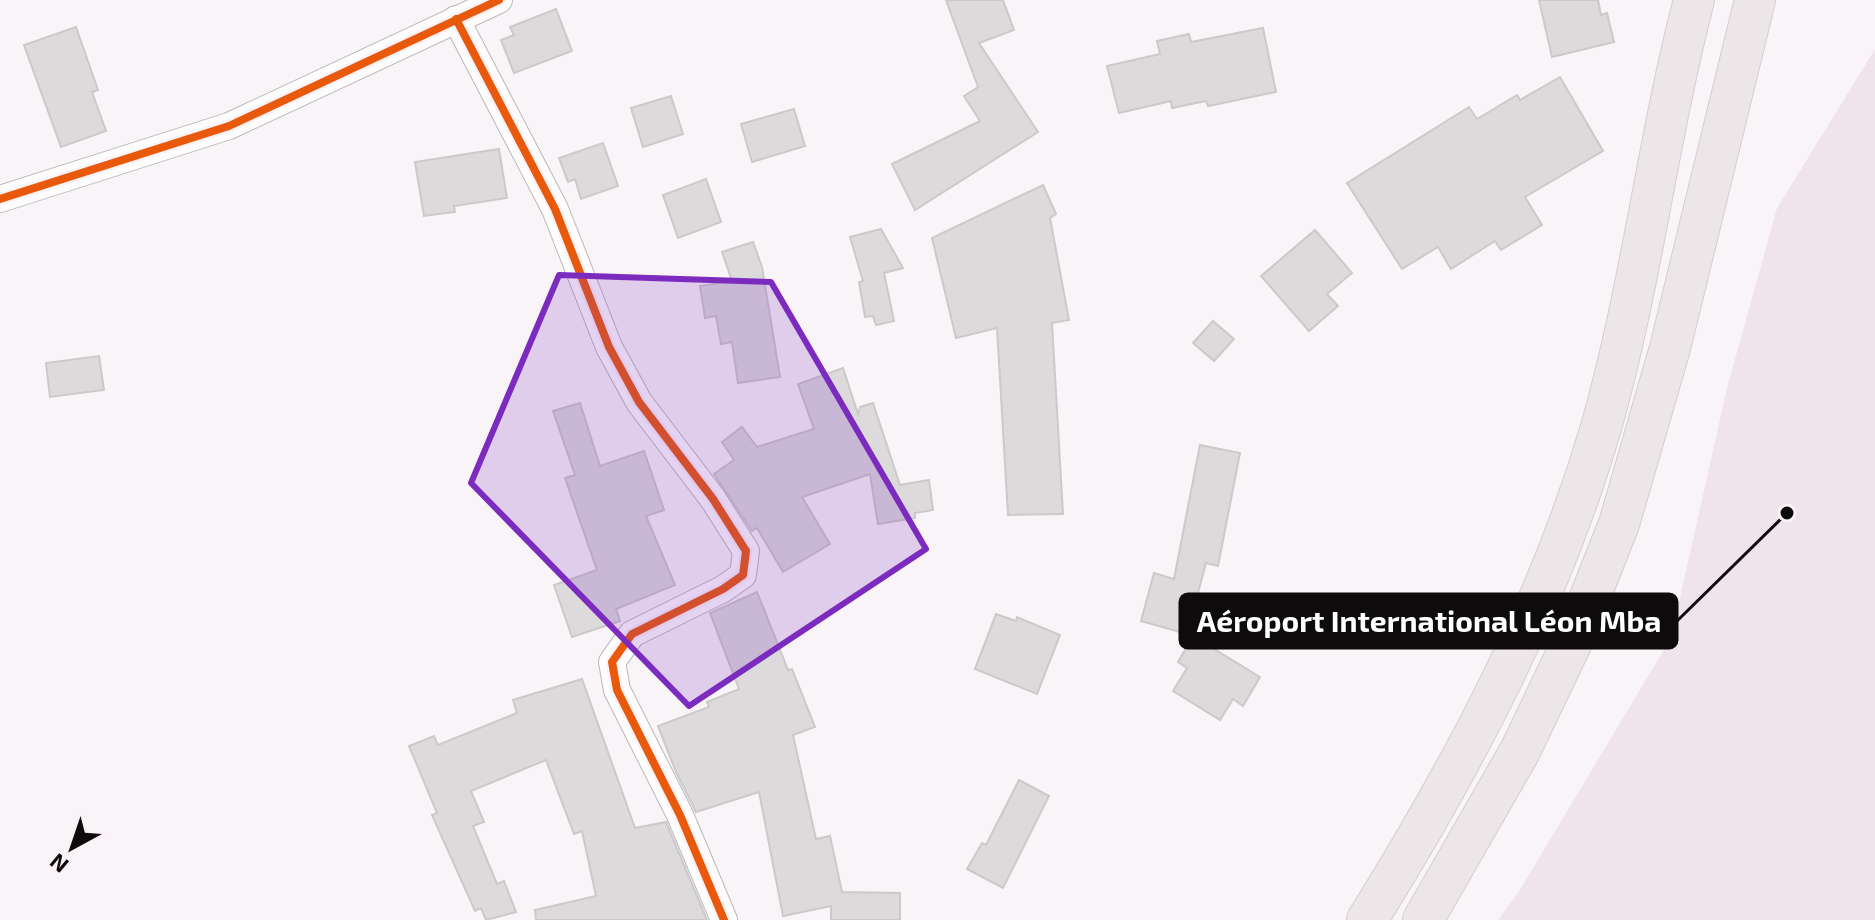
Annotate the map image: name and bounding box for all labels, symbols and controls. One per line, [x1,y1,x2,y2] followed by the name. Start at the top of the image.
[1180,594,1677,648] callout: Aéroport International Léon Mba
[1197,602,1661,638] text: Aéroport International Léon Mba
[32,808,112,888] north arrow
[44,849,73,879] text: N

